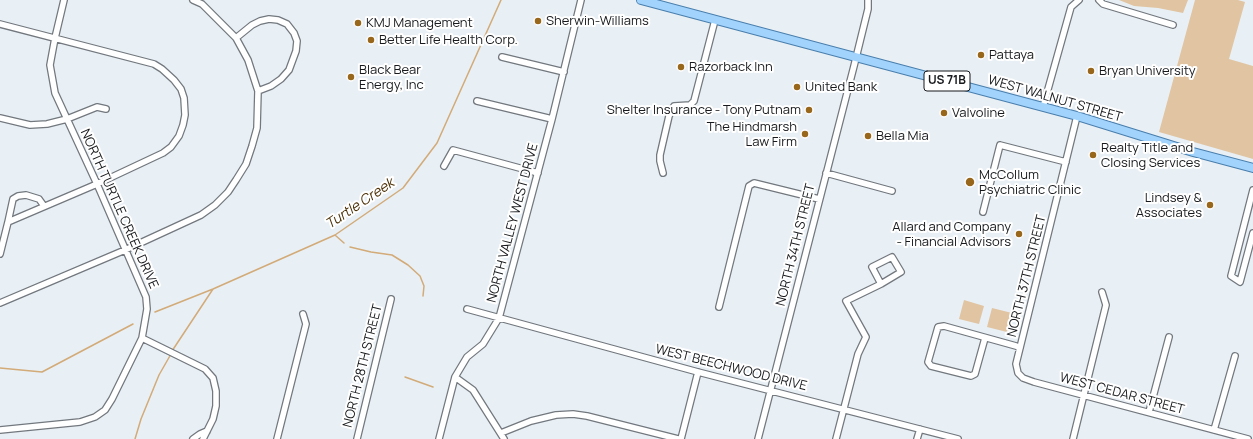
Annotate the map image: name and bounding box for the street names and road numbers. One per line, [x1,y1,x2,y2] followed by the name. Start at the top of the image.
[924,71,970,91] road number: US 71B
[986,72,1124,126] street label: WEST WALNUT STREET
[77,127,161,291] street label: NORTH TURTLE CREEK DRIVE
[484,142,542,304] street label: NORTH VALLEY WEST DRIVE
[773,182,819,308] street label: NORTH 34TH STREET
[1004,213,1050,339] street label: NORTH 37TH STREET
[340,303,386,429] street label: NORTH 28TH STREET
[654,342,808,394] street label: WEST BEECHWOOD DRIVE
[1058,370,1186,418] street label: WEST CEDAR STREET

